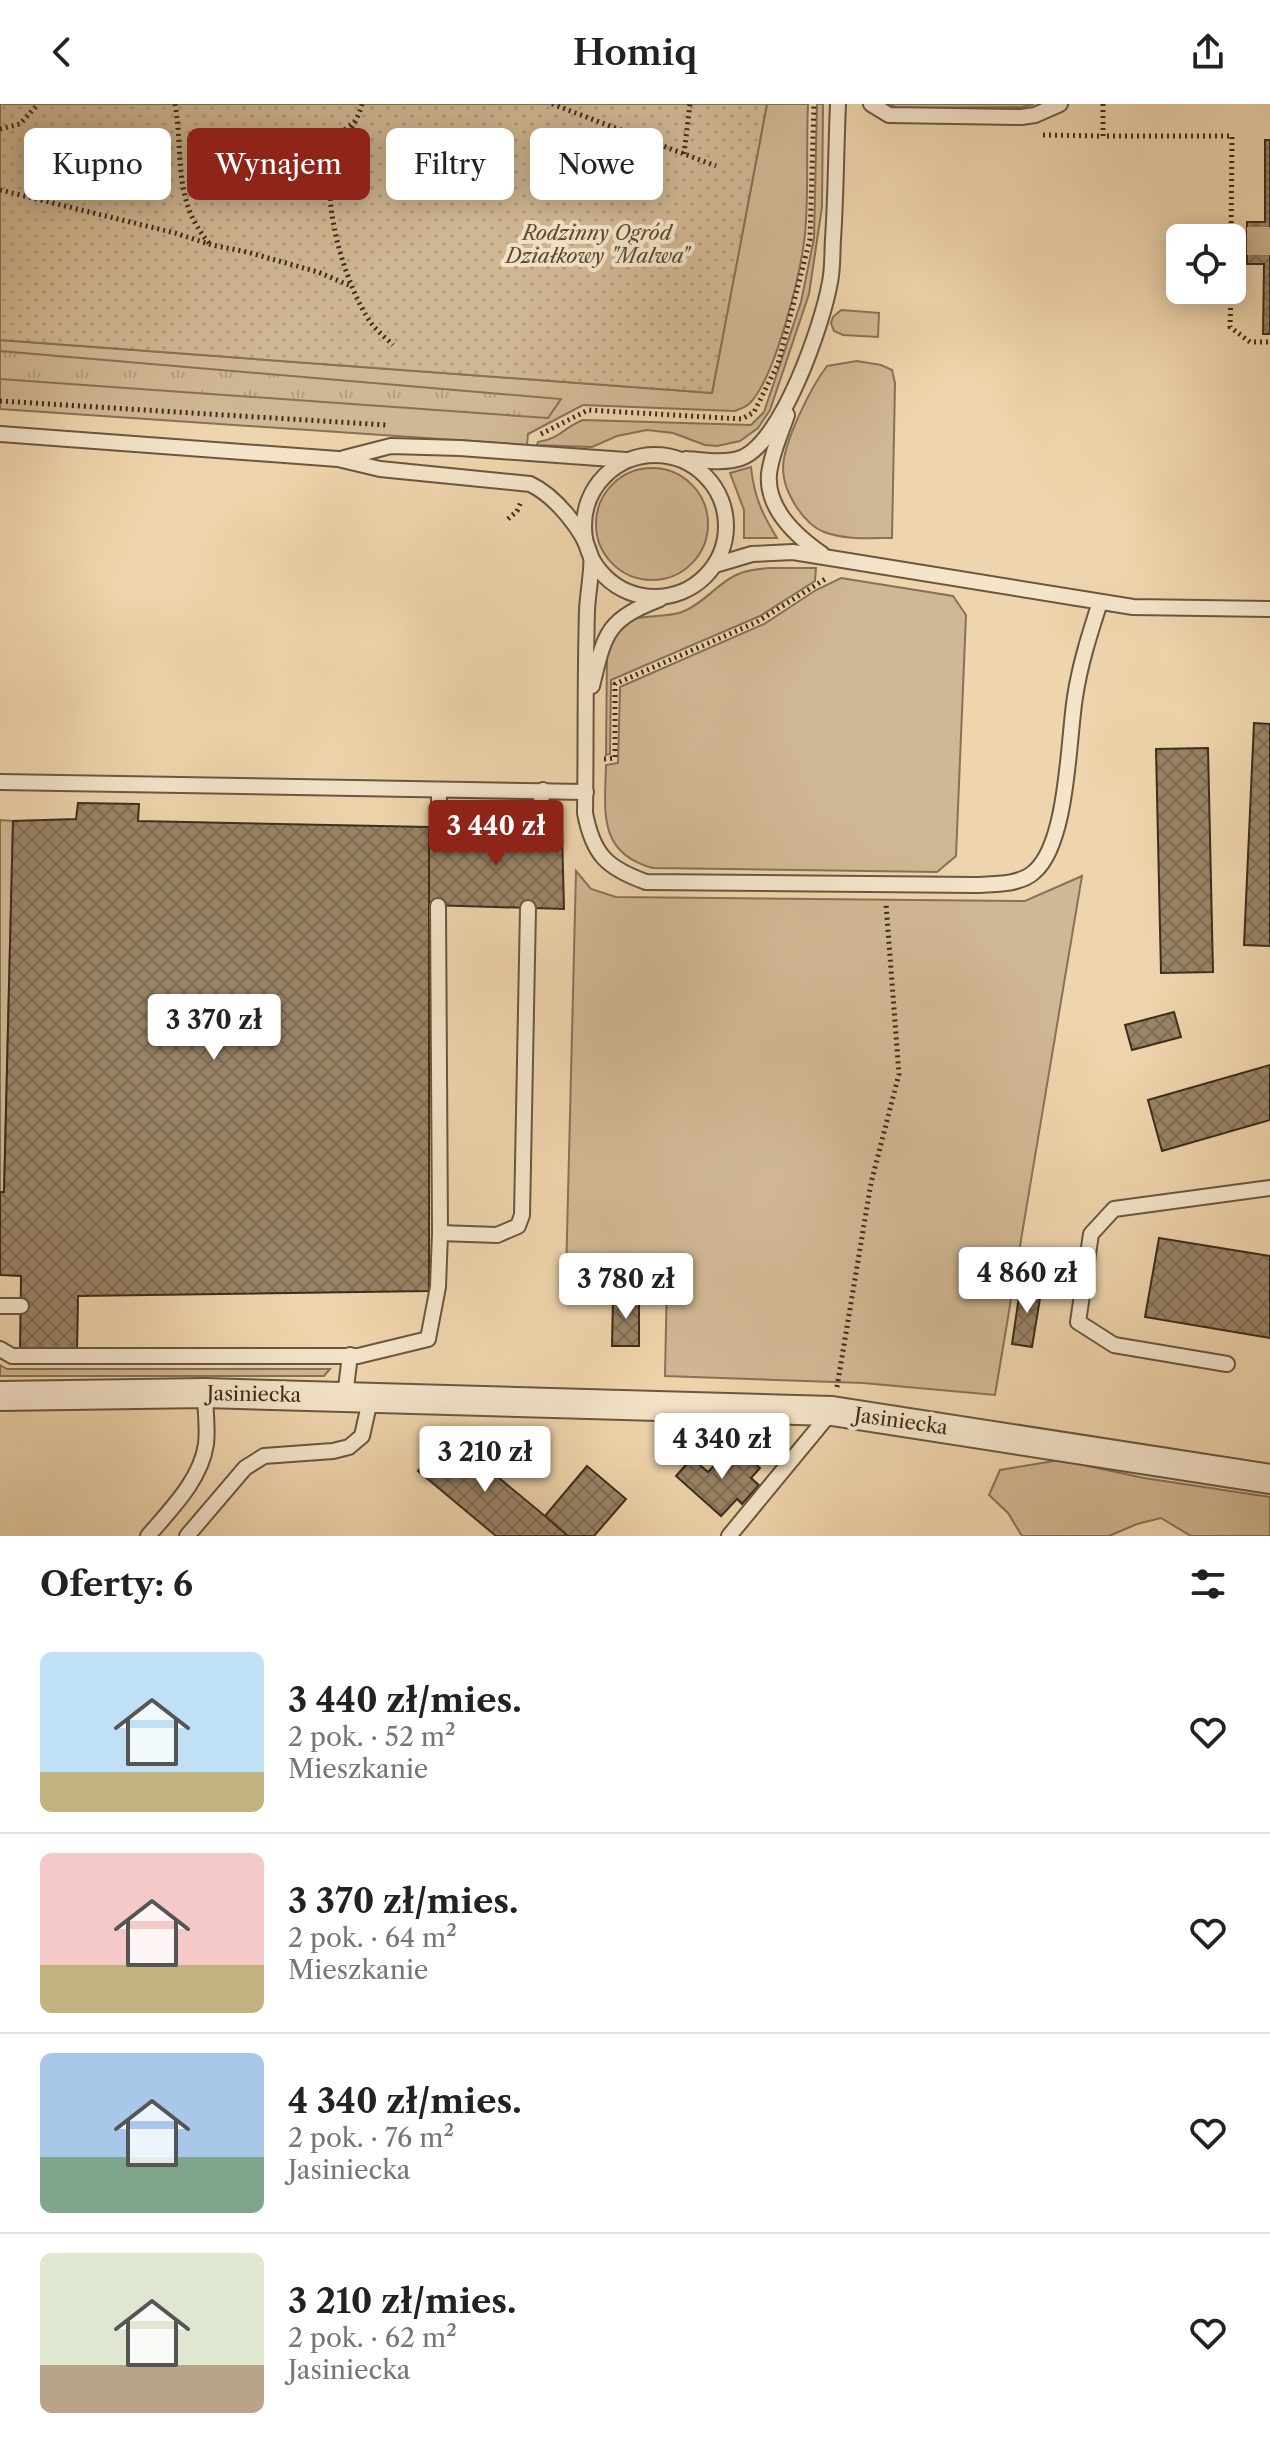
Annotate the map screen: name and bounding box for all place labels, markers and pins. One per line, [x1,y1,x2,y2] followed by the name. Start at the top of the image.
[413,800,579,868] pin: 3 440 zł
[131,994,297,1062] pin: 3 370 zł
[944,1247,1110,1315] pin: 4 860 zł
[543,1253,709,1321] pin: 3 780 zł
[639,1413,805,1481] pin: 4 340 zł
[402,1426,568,1494] pin: 3 210 zł

